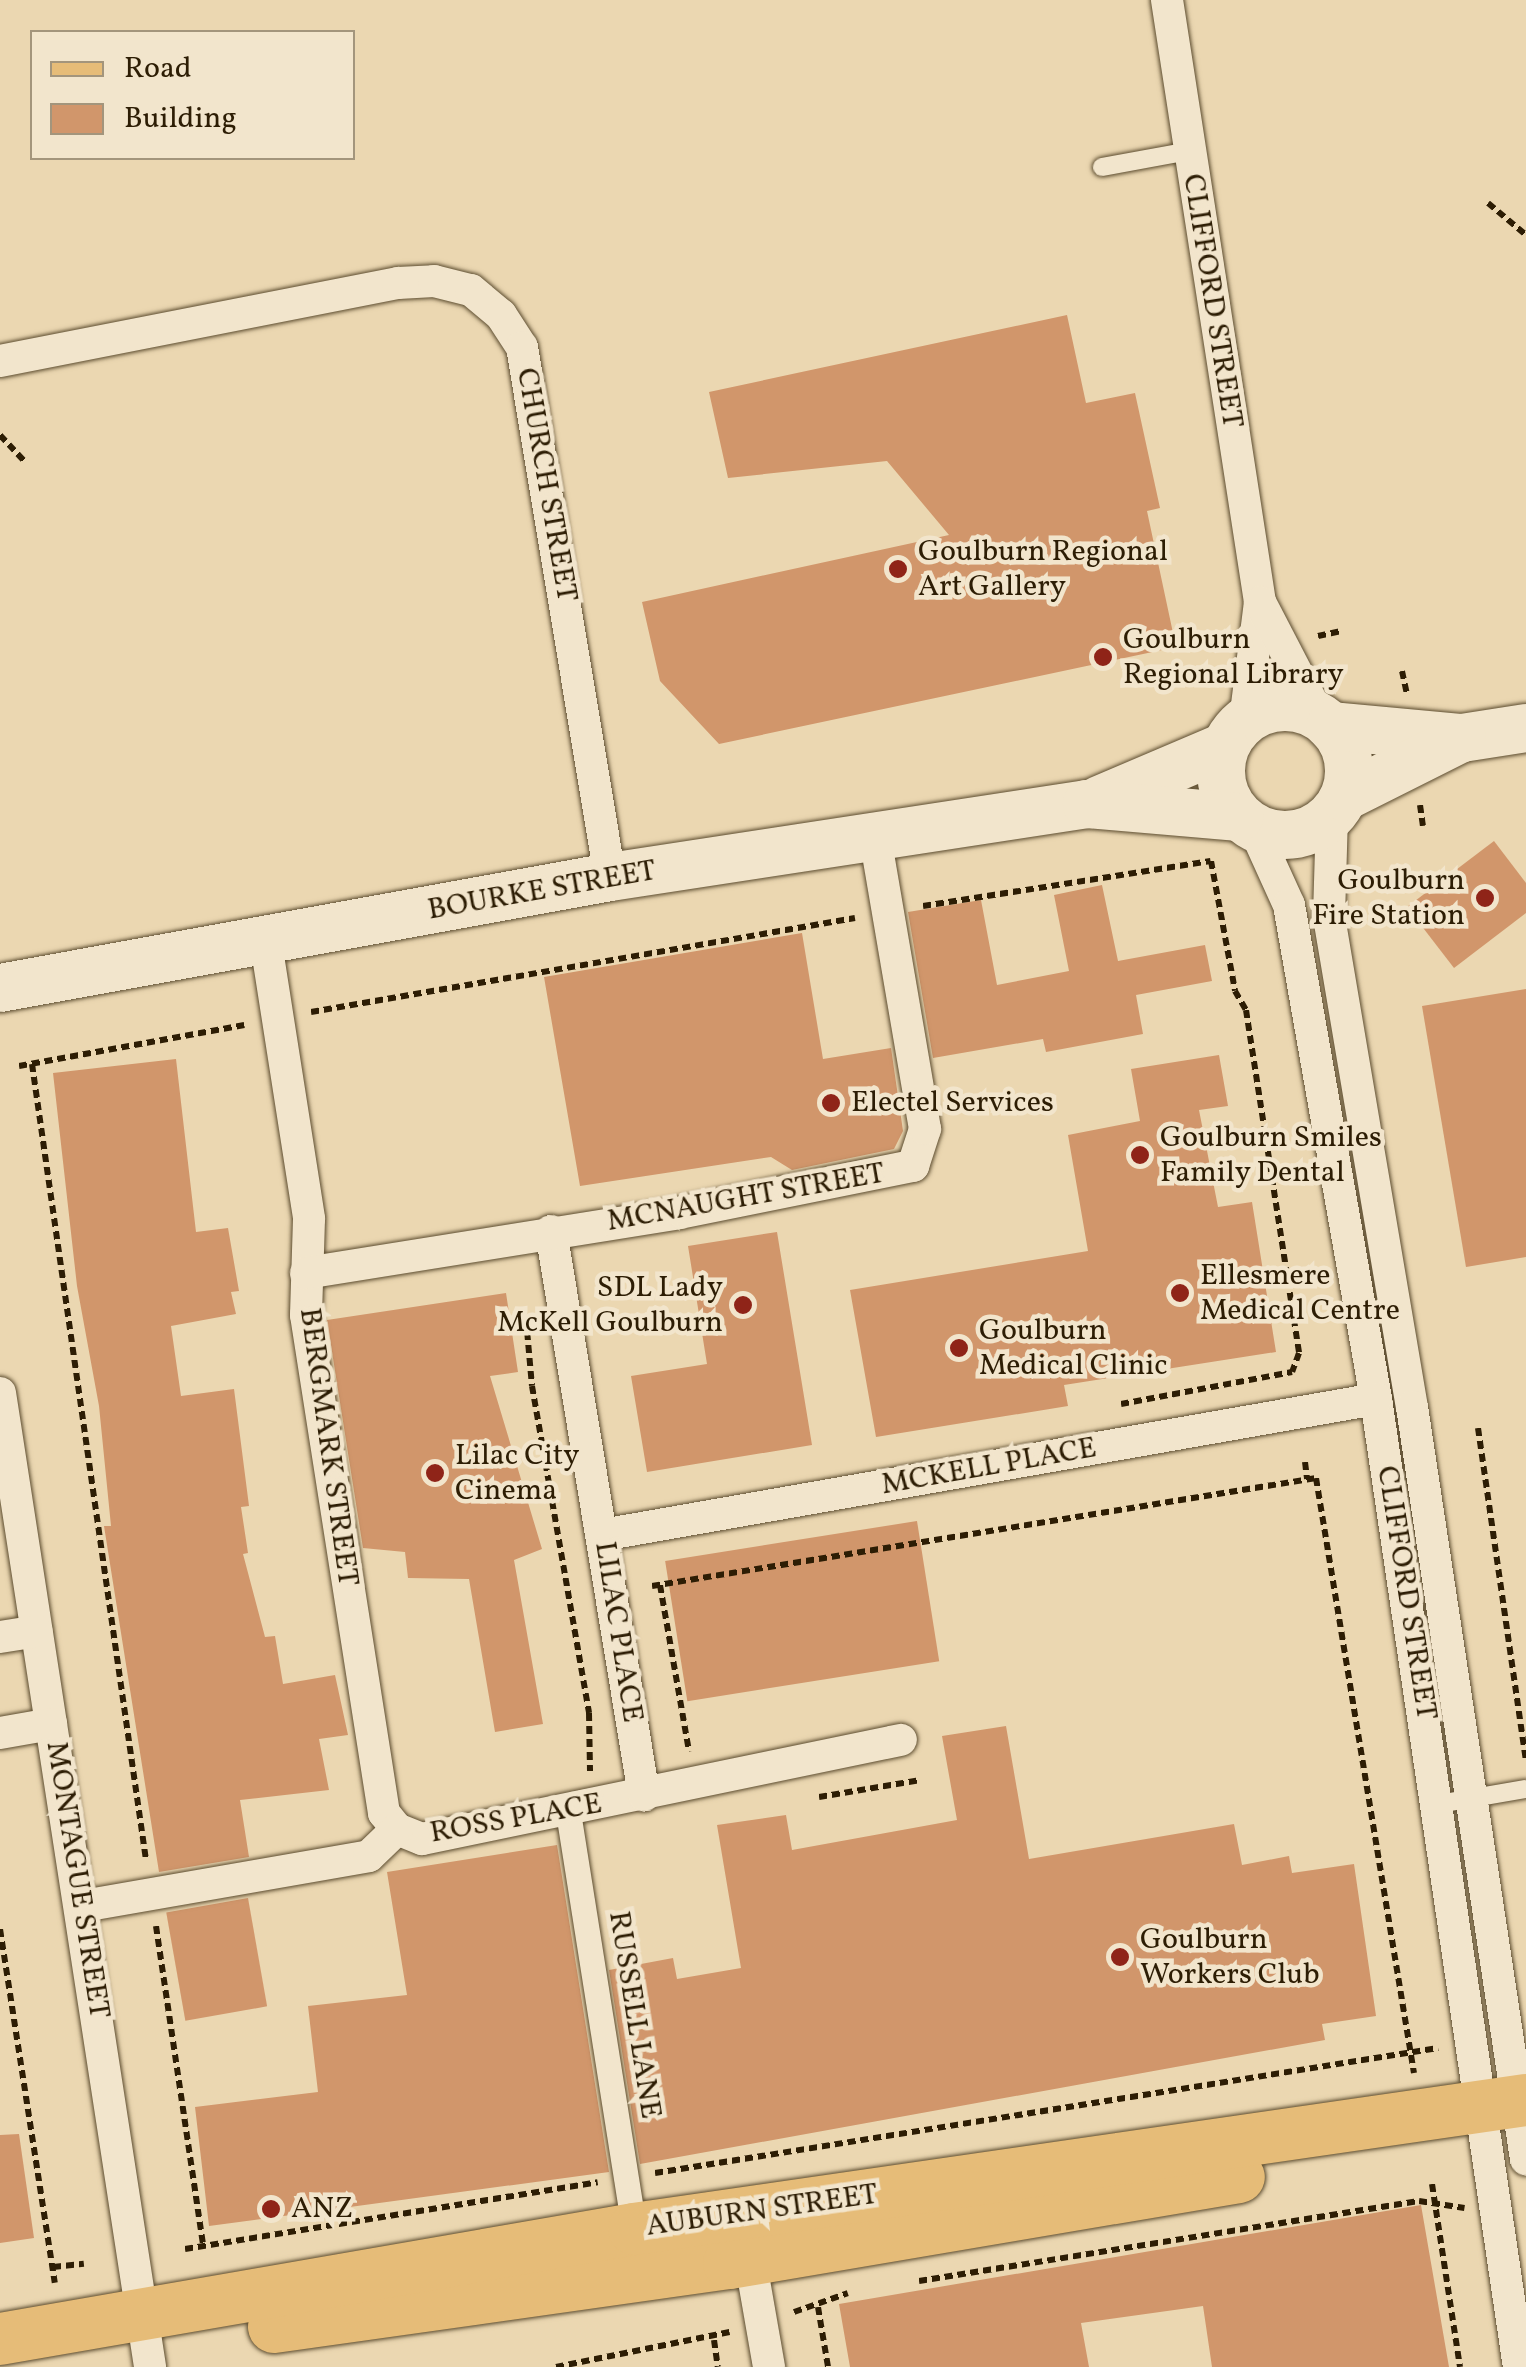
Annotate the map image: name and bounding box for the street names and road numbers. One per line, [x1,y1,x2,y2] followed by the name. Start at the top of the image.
[1174,171,1250,431] street label: CLIFFORD STREET
[508,365,584,605] street label: CHURCH STREET
[425,853,659,929] street label: BOURKE STREET
[604,1156,888,1240] street label: MCNAUGHT STREET
[291,1305,365,1589] street label: BERGMARK STREET
[879,1430,1099,1504] street label: MCKELL PLACE
[1368,1463,1444,1723] street label: CLIFFORD STREET
[586,1539,650,1725] street label: LILAC PLACE
[37,1739,117,2021] street label: MONTAGUE STREET
[427,1786,605,1852] street label: ROSS PLACE
[600,1909,668,2121] street label: RUSSELL LANE
[644,2177,880,2245] street label: AUBURN STREET

